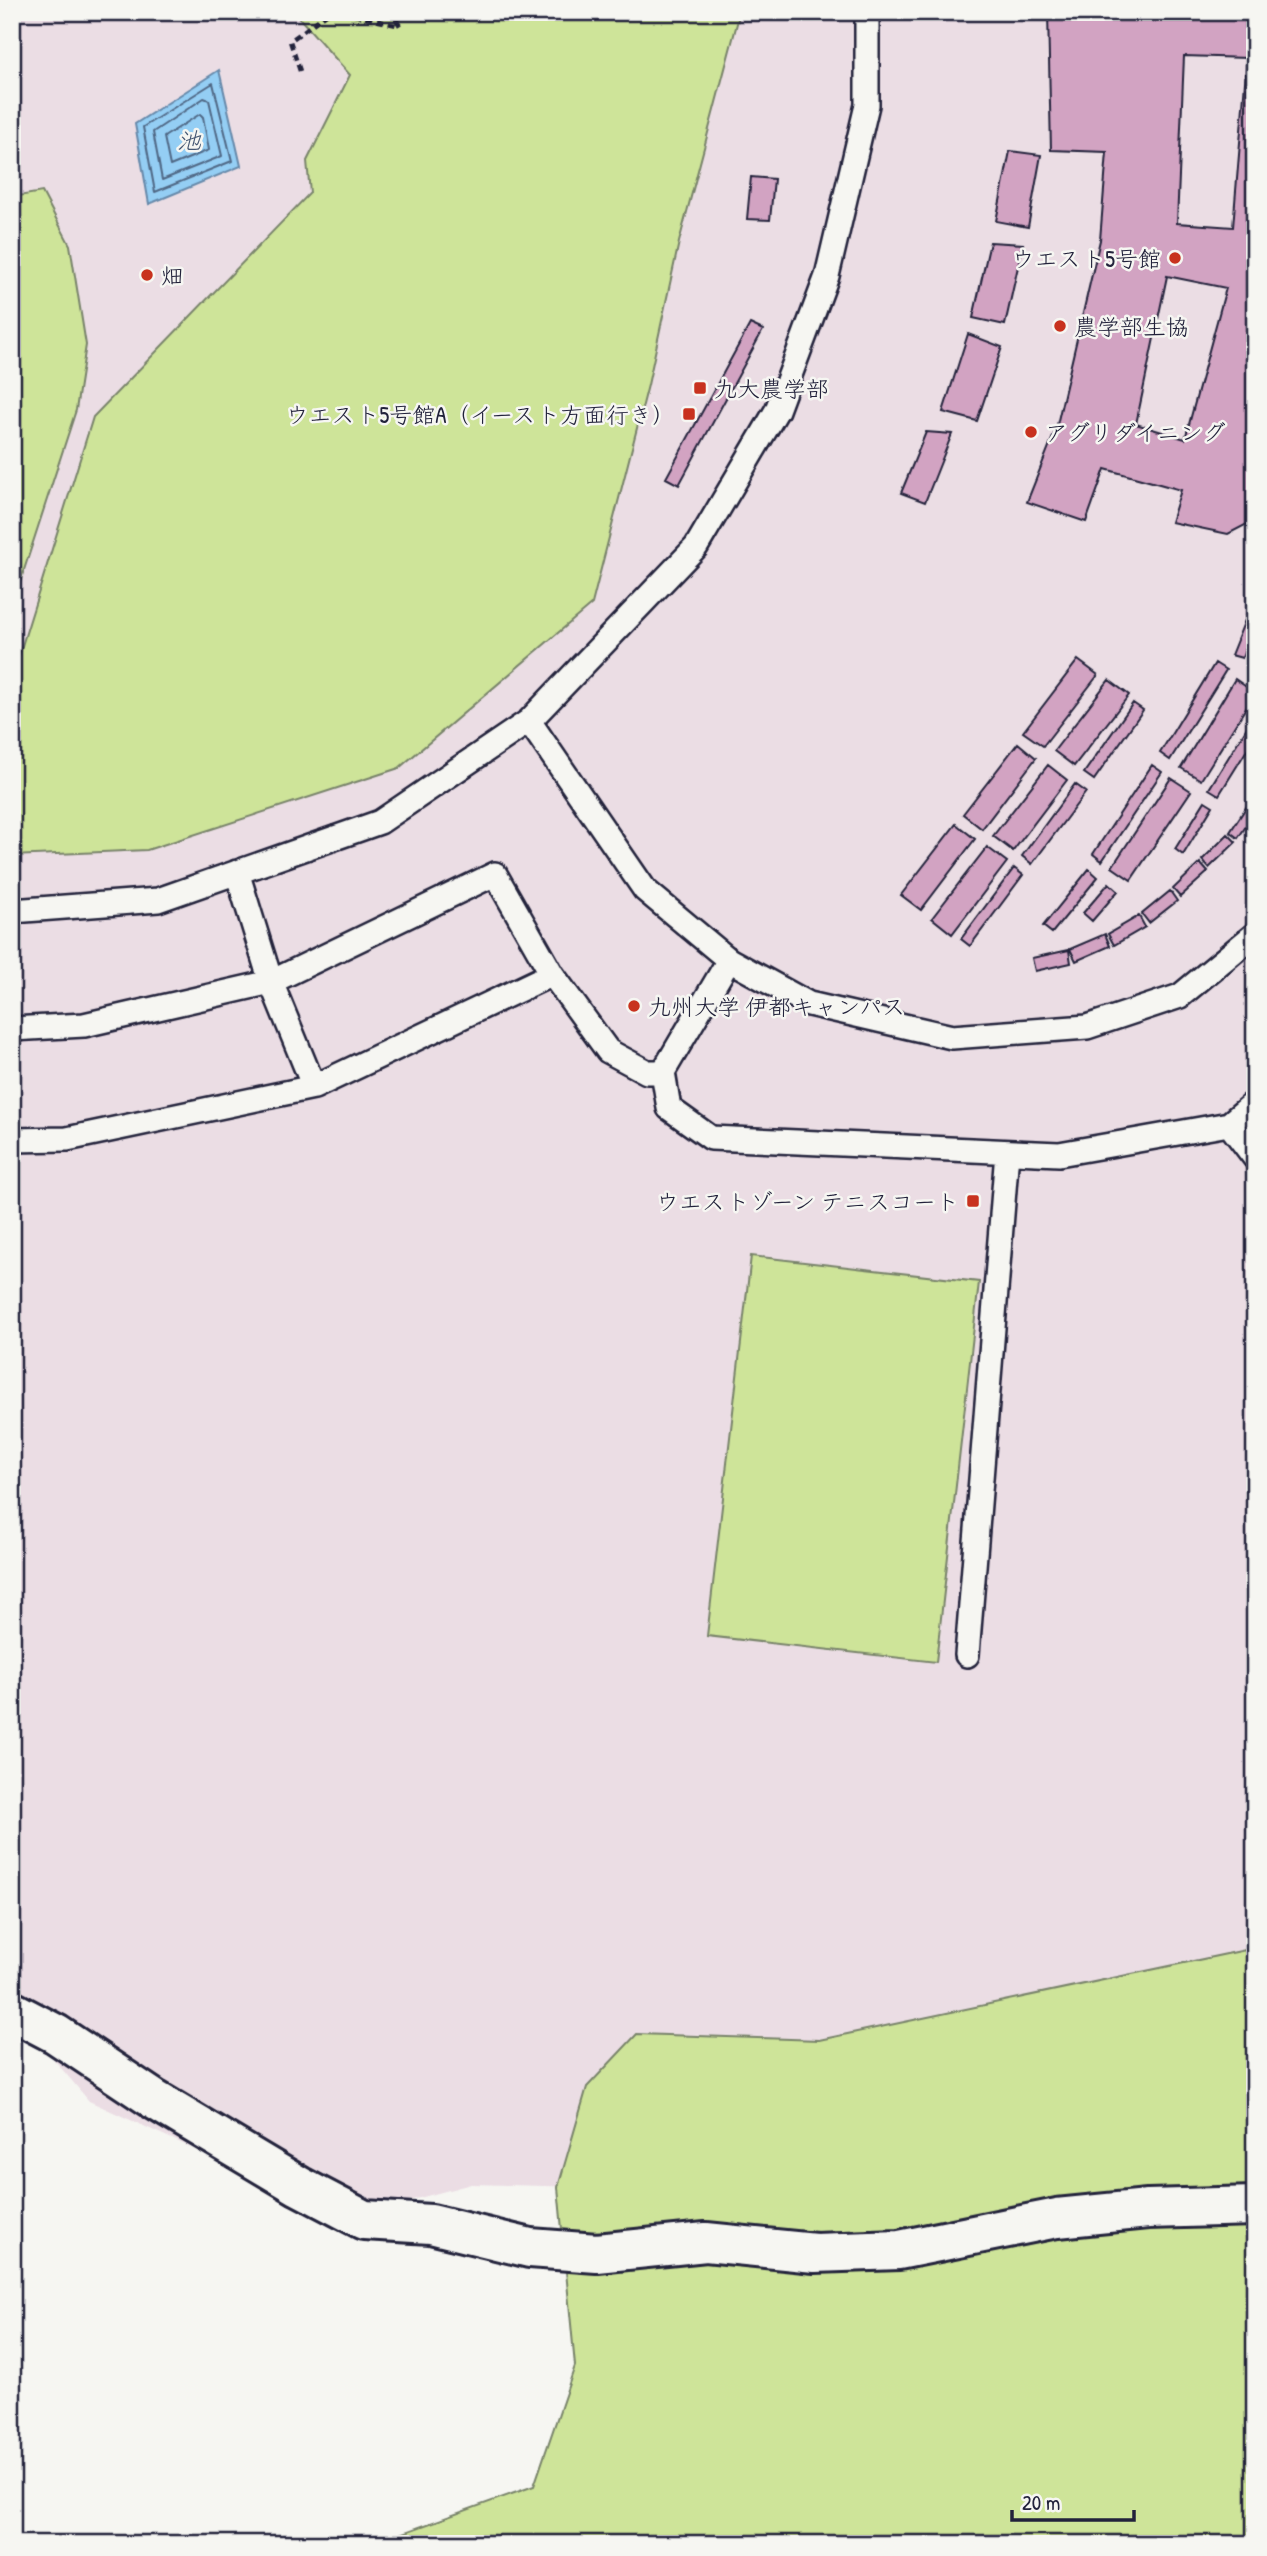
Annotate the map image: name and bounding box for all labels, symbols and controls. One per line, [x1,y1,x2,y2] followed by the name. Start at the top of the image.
[177,124,202,156] water label: 池
[1011,243,1161,274] place label: ウエスト5号館
[1167,250,1183,266] marker: ウエスト5号館
[161,260,184,291] place label: 畑
[139,267,155,283] marker: 畑
[1074,311,1189,342] place label: 農学部生協
[1052,318,1068,334] marker: 農学部生協
[714,373,829,404] place label: 九大農学部
[692,380,708,396] marker: 九大農学部
[286,399,675,430] place label: ウエスト5号館A（イースト方面行き）
[681,406,697,422] marker: ウエスト5号館A（イースト方面行き）
[1045,417,1226,448] place label: アグリダイニング
[1023,424,1039,440] marker: アグリダイニング
[648,991,905,1022] place label: 九州大学 伊都キャンパス
[626,998,642,1014] marker: 九州大学 伊都キャンパス
[656,1186,959,1217] place label: ウエストゾーン テニスコート
[965,1193,981,1209] marker: ウエストゾーン テニスコート
[1012,2479,1134,2523] scale bar
[1022,2488,1060,2517] text: 20 m

